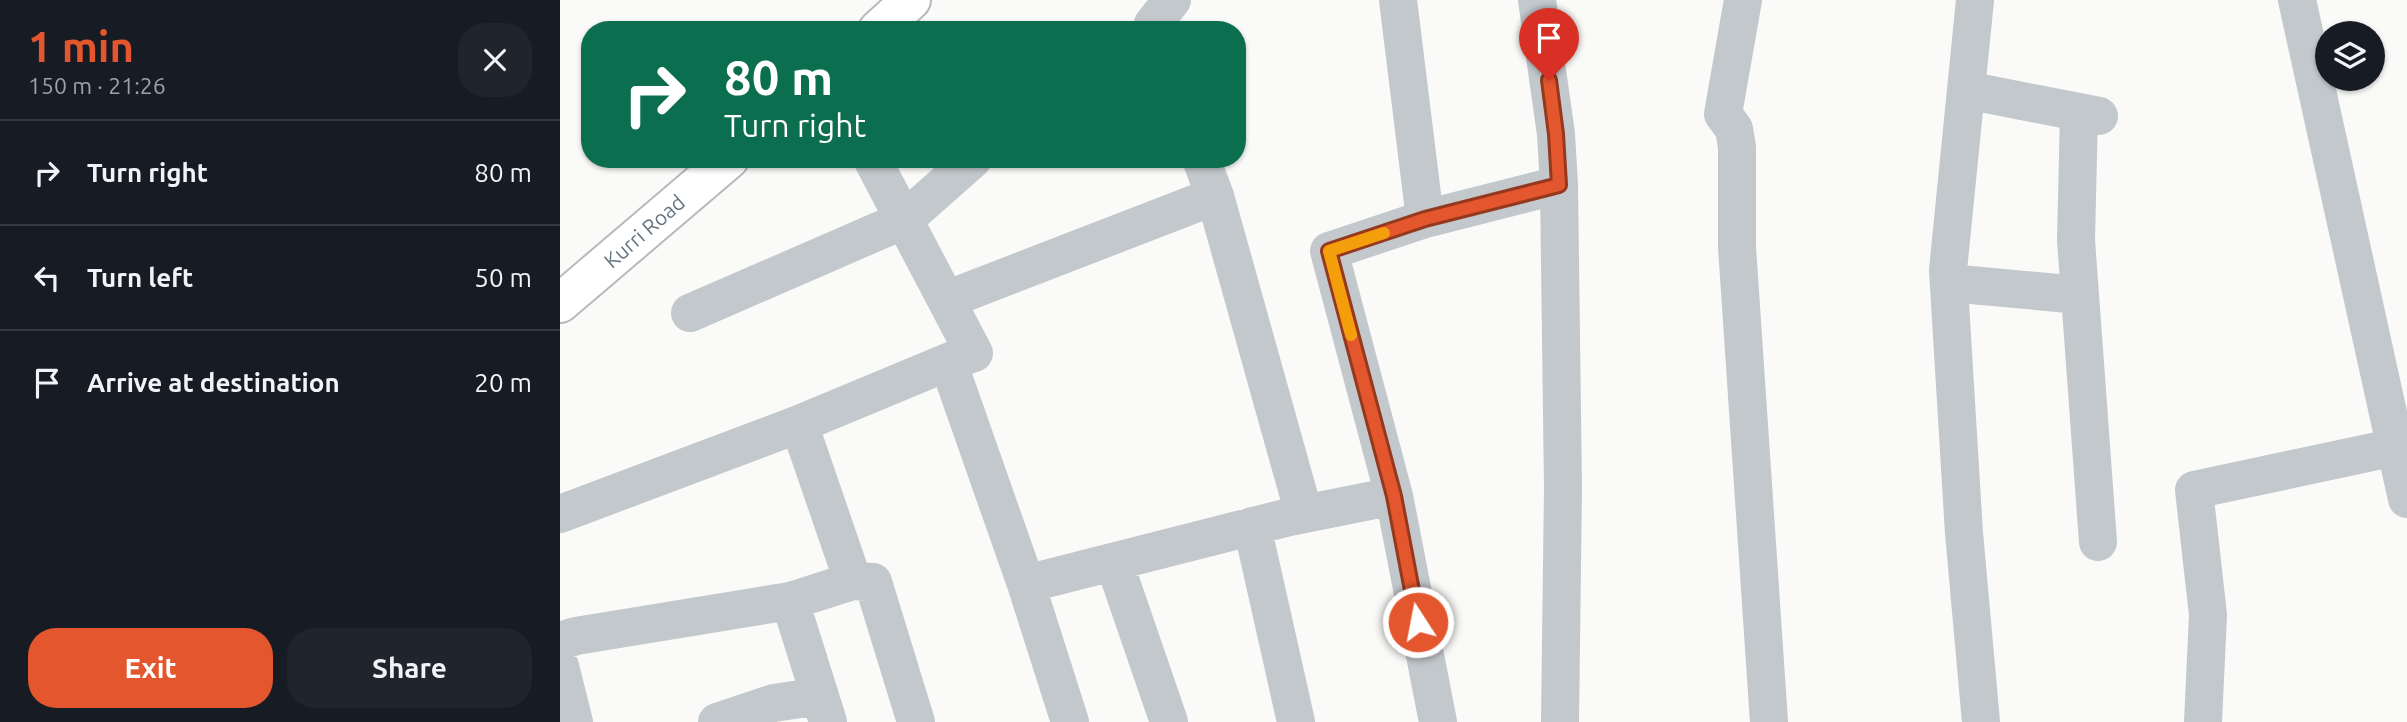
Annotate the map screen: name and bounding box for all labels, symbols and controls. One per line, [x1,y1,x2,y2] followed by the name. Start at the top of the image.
[1519,8,1579,80] pin
[1530,19,1568,57] icon: arrive
[2315,21,2385,91] map controls
[2315,21,2385,91] button: layers
[28,23,134,70] text: 1 min
[458,23,532,97] button: close
[609,49,700,140] icon: right
[724,49,833,104] text: 80 m
[28,73,166,98] text: 150 m · 21:26
[724,107,866,143] text: Turn right
[28,154,66,192] icon: right
[87,158,208,187] text: Turn right
[474,158,532,187] text: 80 m
[599,189,689,273] street label: Kurri Road
[28,259,66,297] icon: left
[87,263,193,292] text: Turn left
[474,263,532,292] text: 50 m
[28,364,66,402] icon: arrive
[87,368,340,397] text: Arrive at destination
[474,368,532,397] text: 20 m
[1381,585,1455,659] position arrow
[28,628,273,708] button: Exit
[287,628,532,708] button: Share

